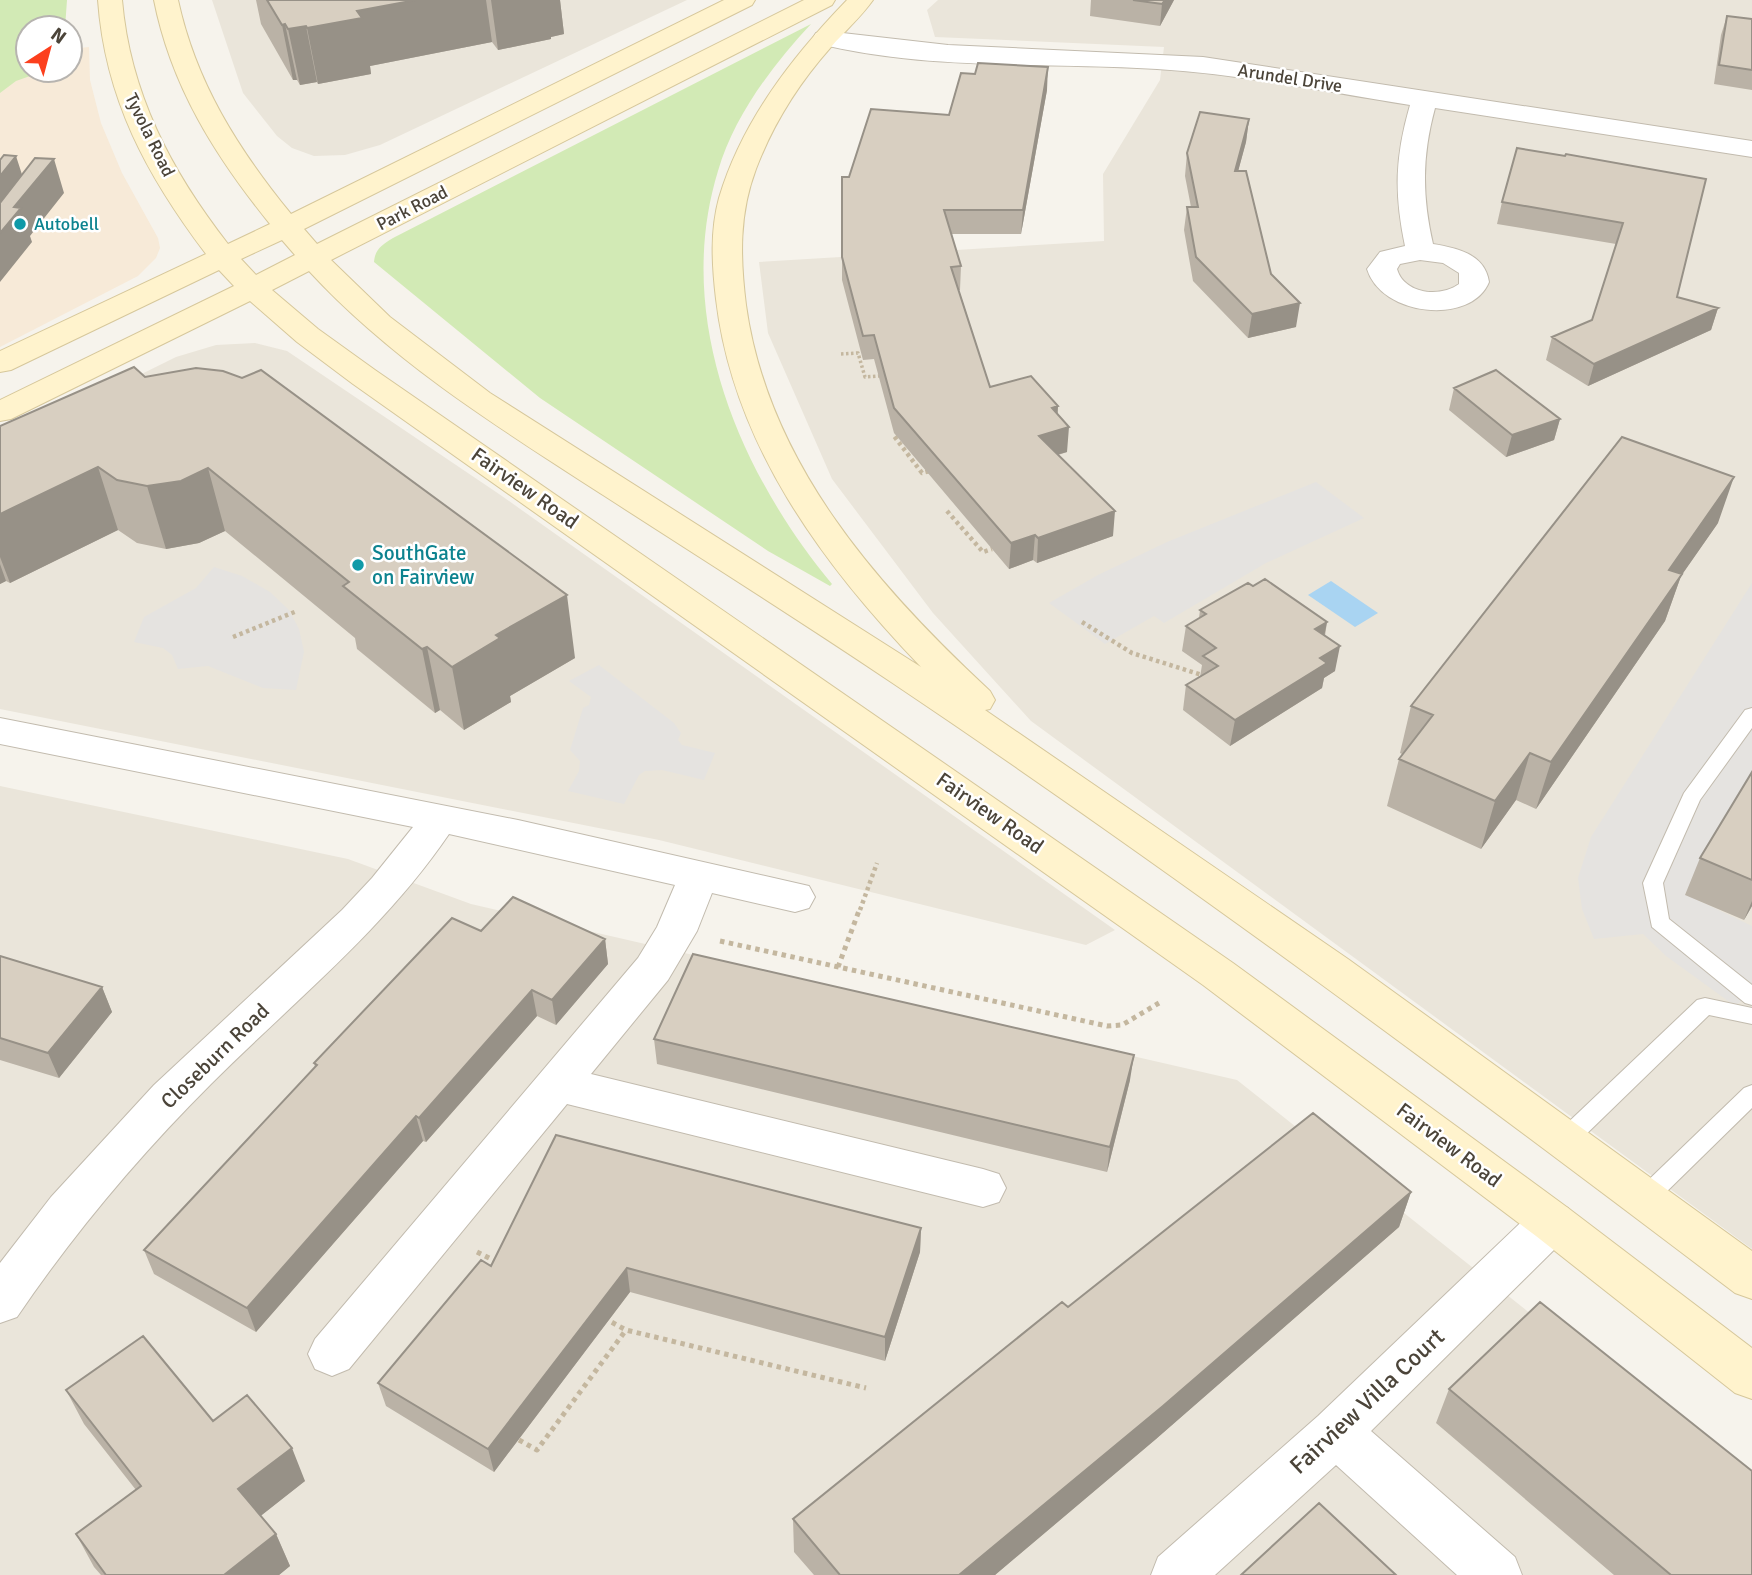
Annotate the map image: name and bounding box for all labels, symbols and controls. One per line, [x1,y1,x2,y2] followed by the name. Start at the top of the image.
[14,14,84,84] north arrow
[46,22,71,50] text: N
[1236,59,1344,97] street label: Arundel Drive
[120,90,180,180] street label: Tyvola Road
[373,181,451,235] street label: Park Road
[34,213,99,235] place label: Autobell
[12,216,28,232] marker: Autobell
[466,442,584,534] street label: Fairview Road
[372,540,474,590] place label: SouthGate on Fairview
[350,557,366,573] marker: SouthGate on Fairview
[931,767,1049,859] street label: Fairview Road
[155,998,275,1114] street label: Closeburn Road
[1391,1097,1507,1193] street label: Fairview Road
[1283,1322,1451,1480] street label: Fairview Villa Court

